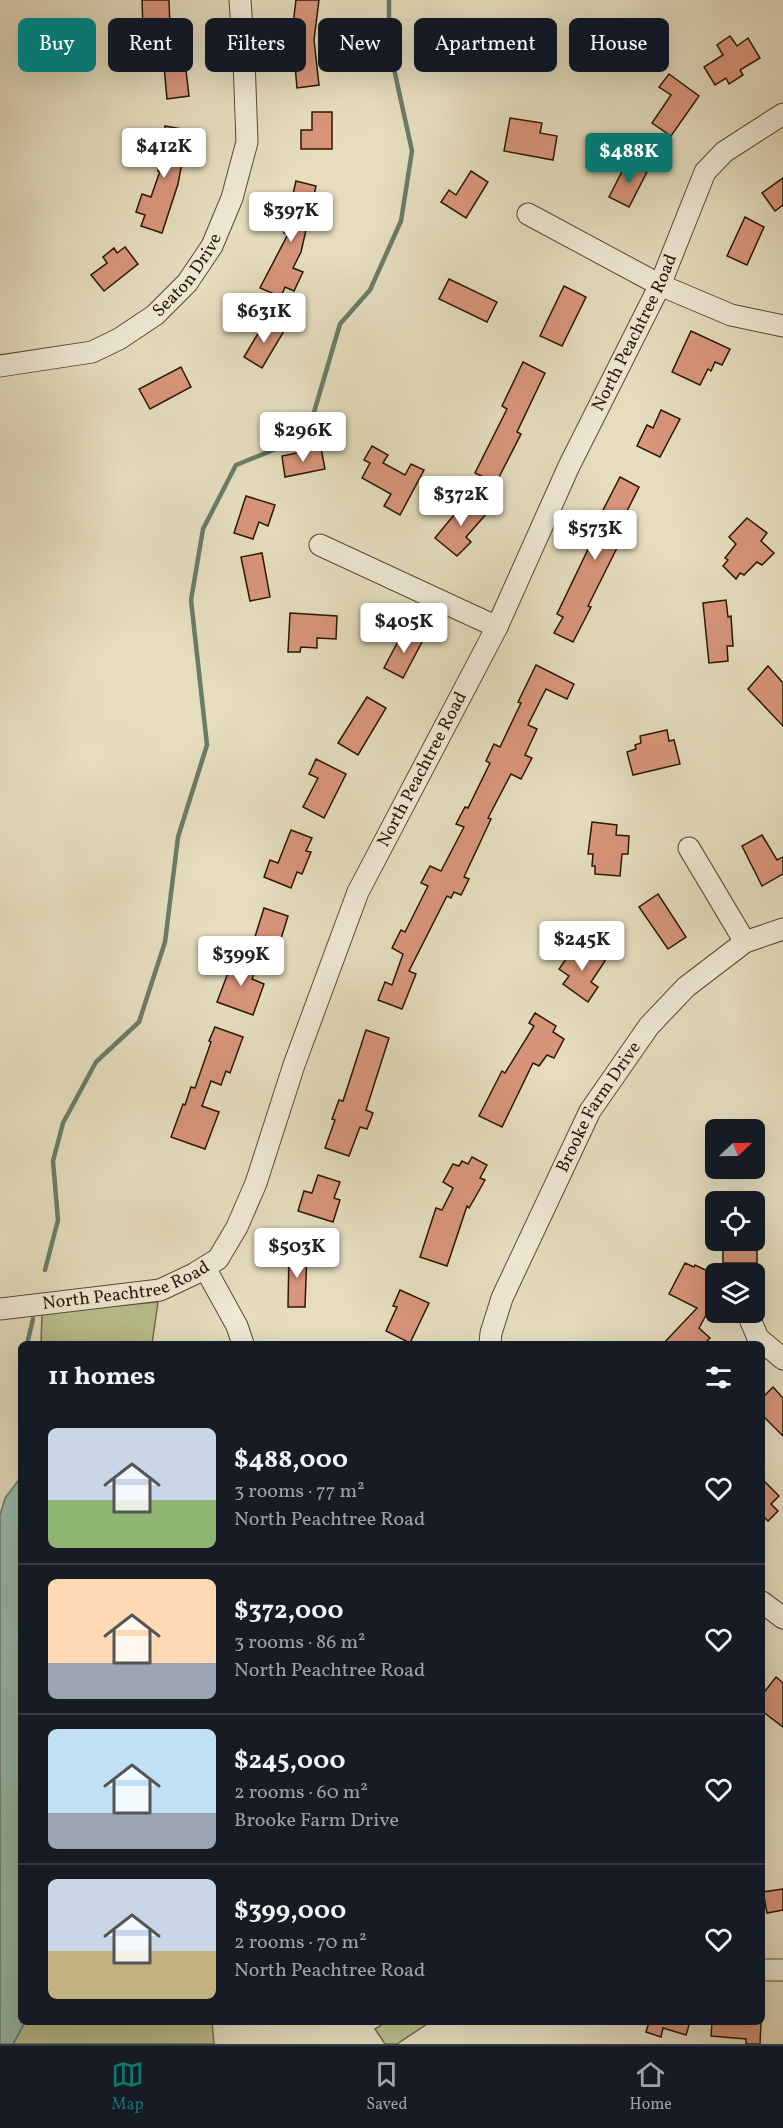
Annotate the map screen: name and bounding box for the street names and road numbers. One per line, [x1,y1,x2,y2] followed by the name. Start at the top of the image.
[147,230,228,323] street label: Seaton Drive
[586,250,684,416] street label: North Peachtree Road
[371,687,473,852] street label: North Peachtree Road
[550,1037,647,1177] street label: Brooke Farm Drive
[41,1255,215,1316] street label: North Peachtree Road

